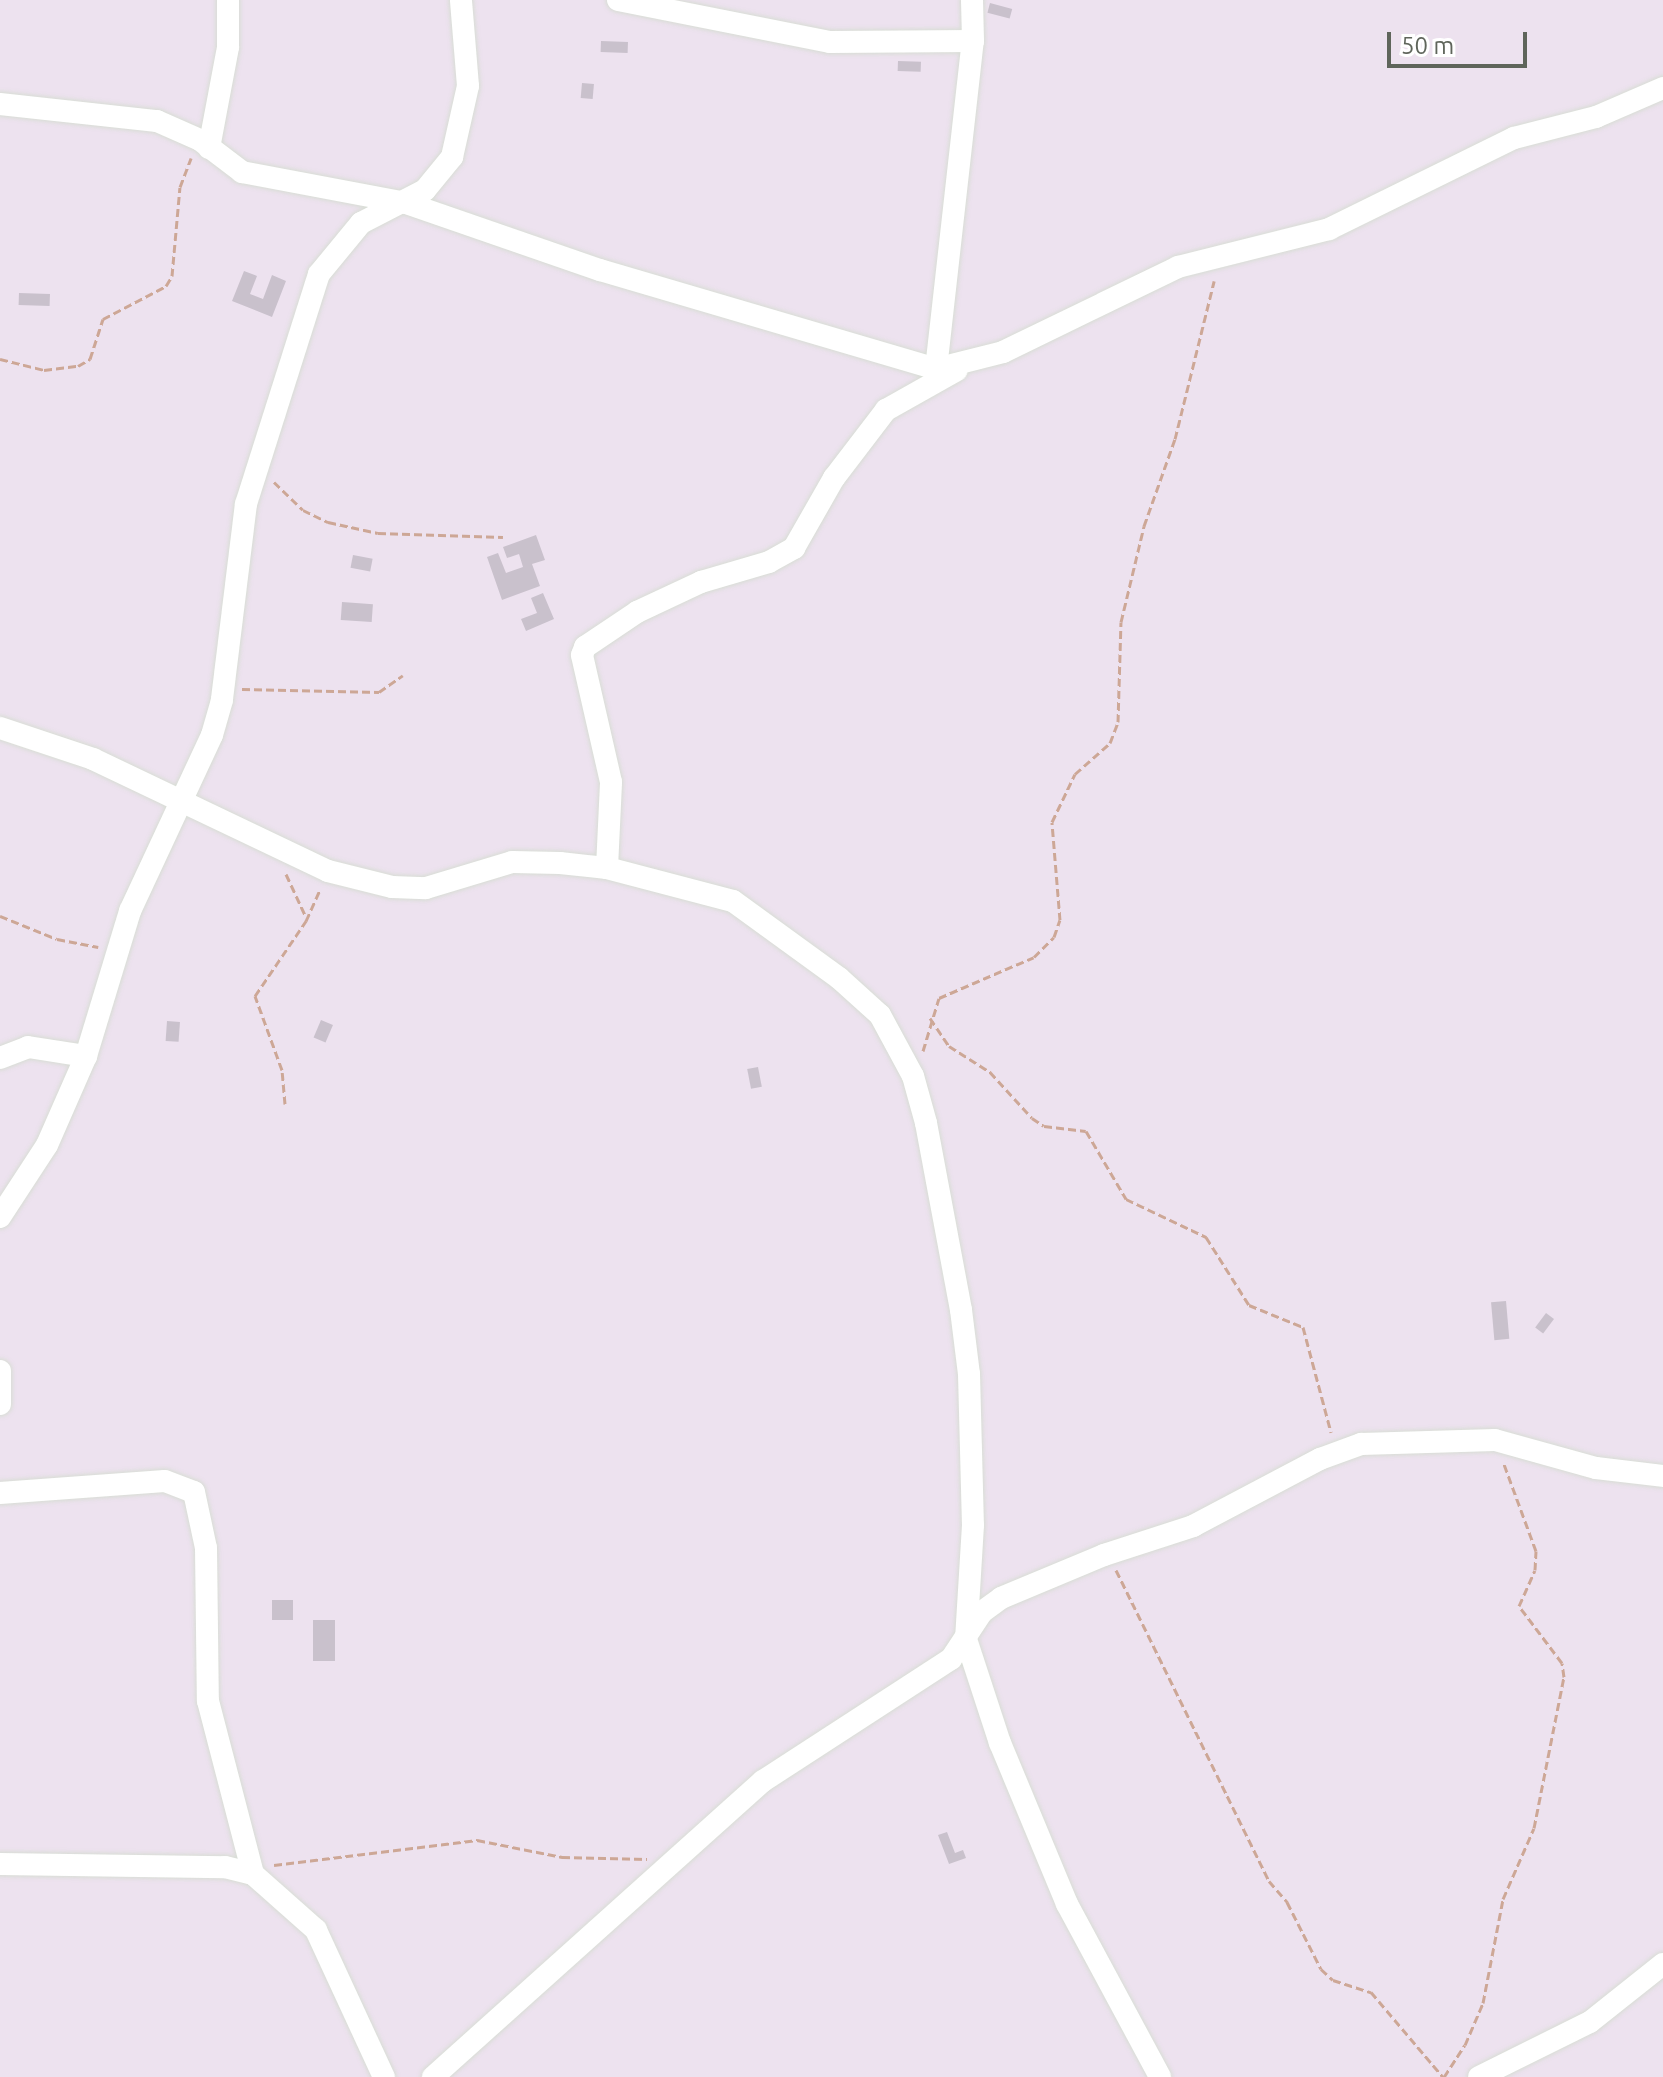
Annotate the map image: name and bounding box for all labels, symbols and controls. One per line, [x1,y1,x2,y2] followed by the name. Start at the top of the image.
[1391,16,1531,66] scale bar
[1401,32,1454,59] text: 50 m

